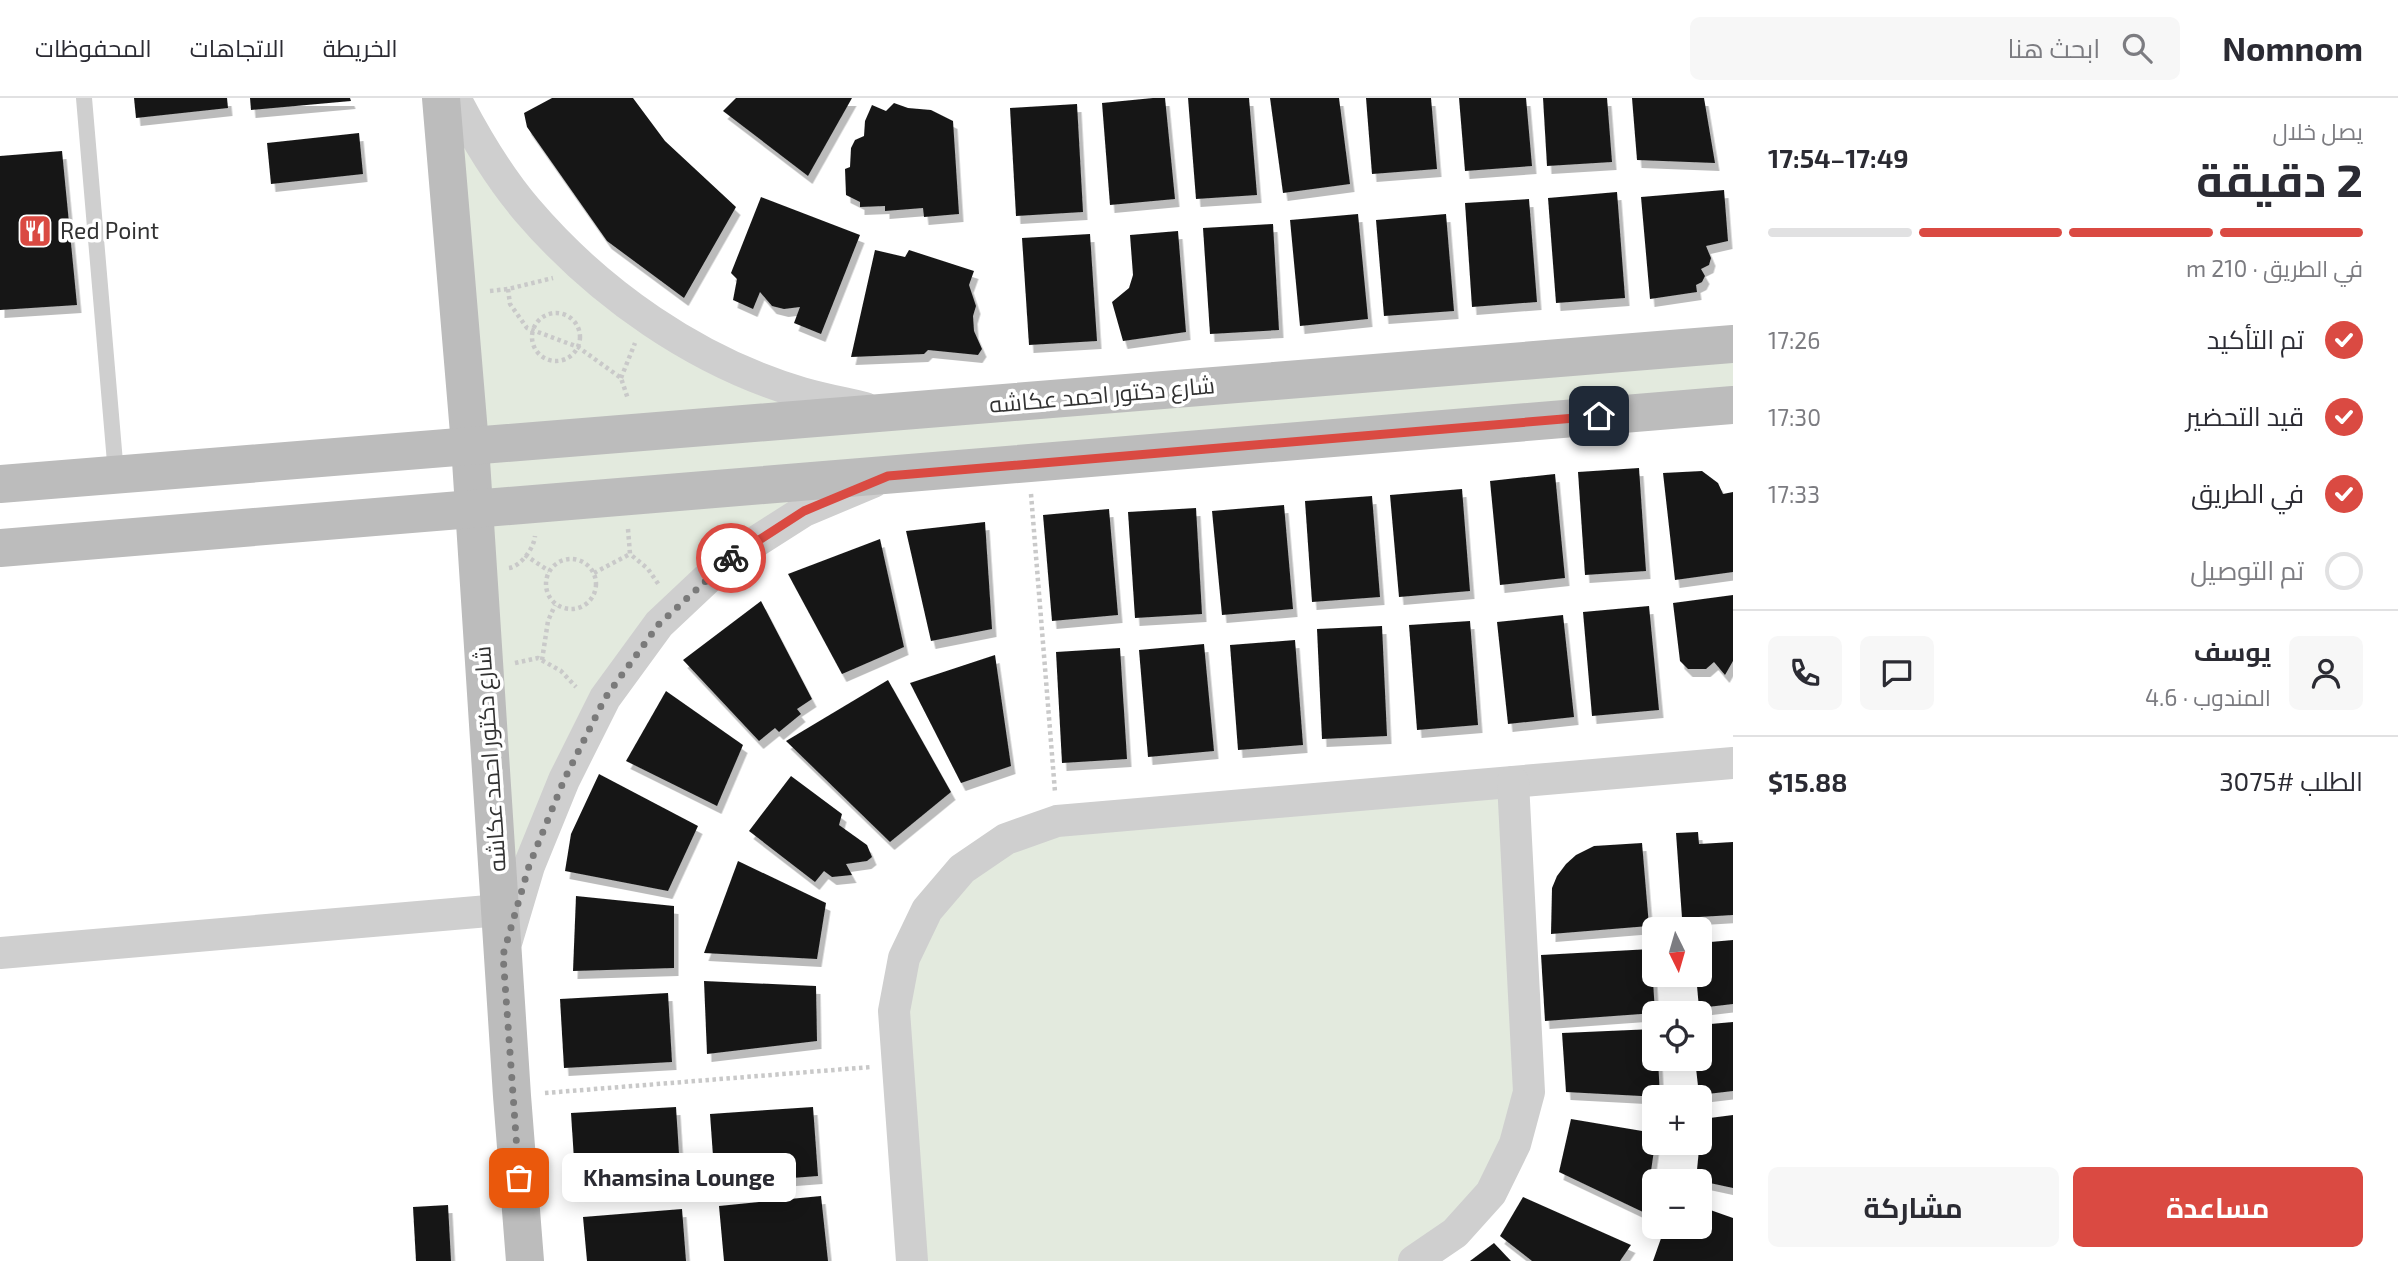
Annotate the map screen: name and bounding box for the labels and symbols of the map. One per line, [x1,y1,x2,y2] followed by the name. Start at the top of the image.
[16,212,54,250] restaurant icon: Red Point
[60,216,159,244] place label: Red Point
[988,370,1216,421] street label: شارع دكتور احمد عكاشه
[1569,386,1629,446] pin
[696,523,766,593] courier
[467,645,514,873] street label: شارع دكتور احمد عكاشه
[1642,917,1712,987] north arrow
[489,1148,549,1208] pin
[561,1154,796,1202] callout: Khamsina Lounge

